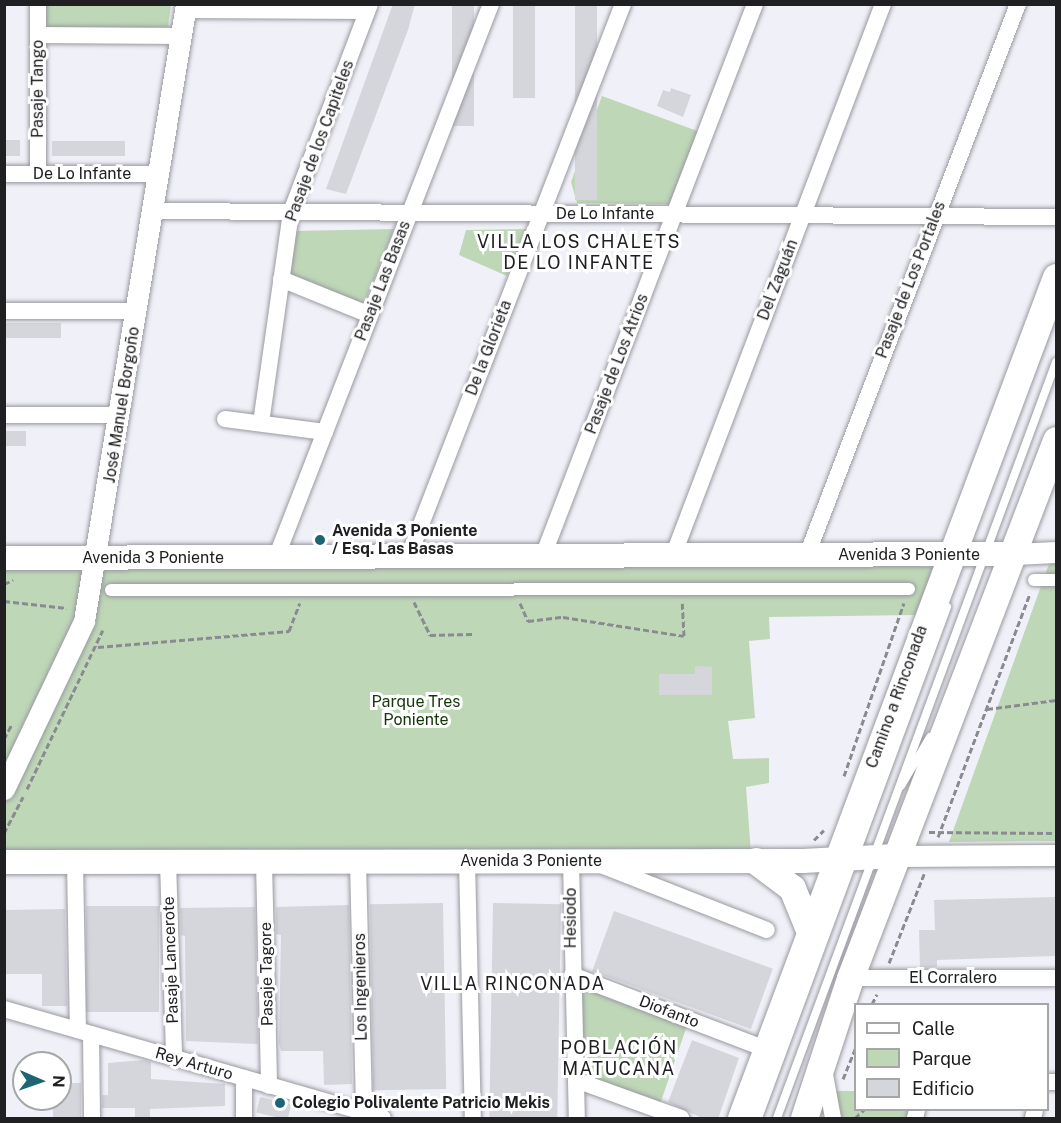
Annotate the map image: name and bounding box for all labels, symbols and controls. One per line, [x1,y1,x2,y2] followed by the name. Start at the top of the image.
[28,40,48,138] street label: Pasaje Tango
[282,58,358,224] street label: Pasaje de los Capiteles
[33,164,131,184] street label: De Lo Infante
[872,199,950,361] street label: Pasaje de Los Portales
[556,204,654,224] street label: De Lo Infante
[351,218,415,344] street label: Pasaje Las Basas
[477,232,681,274] district label: VILLA LOS CHALETS DE LO INFANTE
[754,237,802,323] street label: Del Zaguán
[581,291,653,437] street label: Pasaje de Los Atrios
[462,298,516,398] street label: De la Glorieta
[100,325,144,485] street label: José Manuel Borgoño
[332,521,477,559] place label: Avenida 3 Poniente / Esq. Las Basas
[313,533,327,547] marker: Avenida 3 Poniente / Esq. Las Basas
[838,545,980,565] street label: Avenida 3 Poniente
[82,548,224,568] street label: Avenida 3 Poniente
[862,623,932,771] street label: Camino a Rinconada
[372,692,460,730] park label: Parque Tres Poniente
[460,851,602,871] street label: Avenida 3 Poniente
[561,888,581,948] street label: Hesiodo
[159,896,183,1024] street label: Pasaje Lancerote
[256,922,278,1026] street label: Pasaje Tagore
[350,933,372,1041] street label: Los Ingenieros
[909,968,997,988] street label: El Corralero
[420,973,606,995] district label: VILLA RINCONADA
[636,992,702,1032] street label: Diofanto
[854,1003,1049,1111] legend
[912,1018,955,1039] text: Calle
[560,1038,678,1080] district label: POBLACIÓN MATUCANA
[153,1044,235,1084] street label: Rey Arturo
[912,1048,972,1069] text: Parque
[12,1051,72,1111] north arrow
[49,1075,68,1088] text: N
[912,1078,974,1099] text: Edificio
[292,1093,550,1113] place label: Colegio Polivalente Patricio Mekis
[273,1096,287,1110] marker: Colegio Polivalente Patricio Mekis

